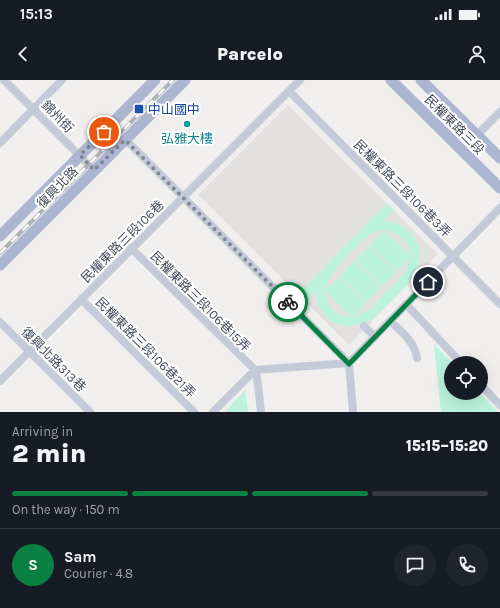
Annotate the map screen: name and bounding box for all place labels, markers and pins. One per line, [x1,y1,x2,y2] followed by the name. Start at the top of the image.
[148,102,200,117] place label: 中山國中
[133,103,145,115] marker: 中山國中
[87,115,121,149] pin
[182,119,192,129] marker: 弘雅大樓
[161,131,213,146] place label: 弘雅大樓
[411,265,445,299] pin

